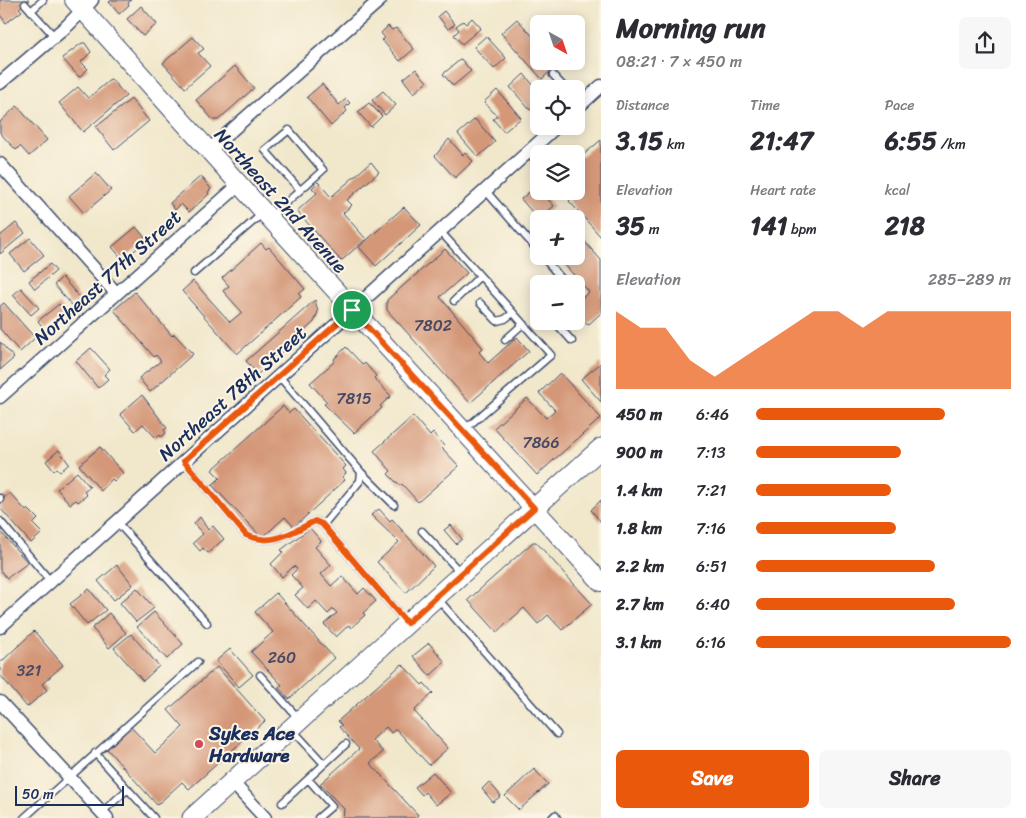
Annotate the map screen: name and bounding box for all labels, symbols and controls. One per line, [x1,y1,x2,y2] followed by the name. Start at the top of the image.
[616,3,766,52] text: Morning run
[530,15,585,70] north arrow
[530,15,585,330] map controls
[959,17,1011,69] button: share
[616,47,742,76] text: 08:21 · 7 × 450 m
[530,80,585,135] button: locate
[616,93,669,118] text: Distance
[750,93,780,118] text: Time
[885,93,914,118] text: Pace
[616,118,663,163] text: 3.15
[750,118,813,163] text: 21:47
[885,118,937,163] text: 6:55
[206,120,355,281] street label: Northeast 2nd Avenue
[663,132,685,157] text: km
[937,132,966,157] text: /km
[530,145,585,200] button: layers
[616,178,673,203] text: Elevation
[750,178,816,203] text: Heart rate
[885,178,910,203] text: kcal
[26,201,189,353] street label: Northeast 77th Street
[616,203,645,248] text: 35
[750,203,787,248] text: 141
[885,203,925,248] text: 218
[530,210,585,265] button: +
[645,217,659,242] text: m
[787,217,817,242] text: bpm
[616,265,681,294] text: Elevation
[928,265,1011,294] text: 285–289 m
[530,275,585,330] button: −
[331,289,373,331] pin
[338,296,366,324] icon: arrive
[414,311,452,340] house number: 7802
[150,317,314,469] street label: Northeast 78th Street
[336,384,372,413] house number: 7815
[616,400,662,429] text: 450 m
[696,400,729,429] text: 6:46
[523,428,559,457] house number: 7866
[616,438,663,467] text: 900 m
[696,438,726,467] text: 7:13
[616,476,663,505] text: 1.4 km
[696,476,726,505] text: 7:21
[616,514,662,543] text: 1.8 km
[696,514,726,543] text: 7:16
[616,552,664,581] text: 2.2 km
[696,552,727,581] text: 6:51
[616,590,664,619] text: 2.7 km
[696,590,730,619] text: 6:40
[616,628,661,657] text: 3.1 km
[696,628,726,657] text: 6:16
[268,643,296,672] house number: 260
[17,656,42,685] house number: 321
[208,717,295,772] place label: Sykes Ace Hardware
[193,738,205,750] marker: Sykes Ace Hardware
[616,750,809,808] button: Save
[819,750,1011,808] button: Share
[22,782,54,807] text: 50 m
[15,783,124,806] scale bar

